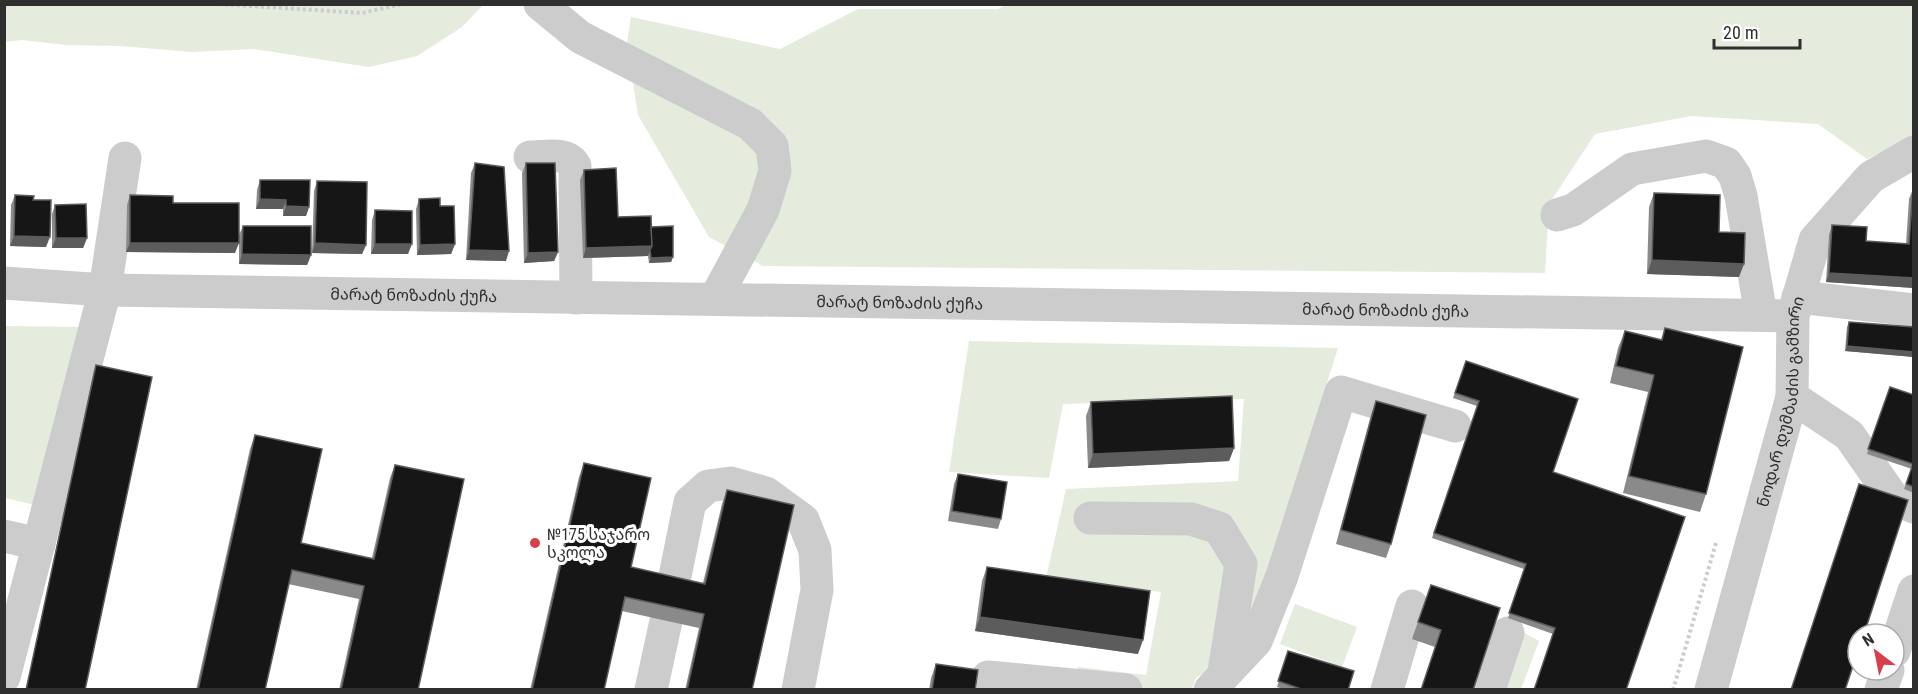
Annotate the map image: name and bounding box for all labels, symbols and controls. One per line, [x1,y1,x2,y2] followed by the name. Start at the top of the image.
[1714,12,1800,50] scale bar
[1723,22,1758,43] text: 20 m
[330,284,497,306] street label: მარატ ნოზაძის ქუჩა
[816,291,983,313] street label: მარატ ნოზაძის ქუჩა
[1753,294,1808,509] street label: ნოდარ დუმბაძის გამზირი
[1302,299,1469,321] street label: მარატ ნოზაძის ქუჩა
[547,525,650,563] place label: №175 საჯარო სკოლა
[528,536,542,550] marker: №175 საჯარო სკოლა
[1846,622,1906,682] north arrow
[1859,629,1878,650] text: N

